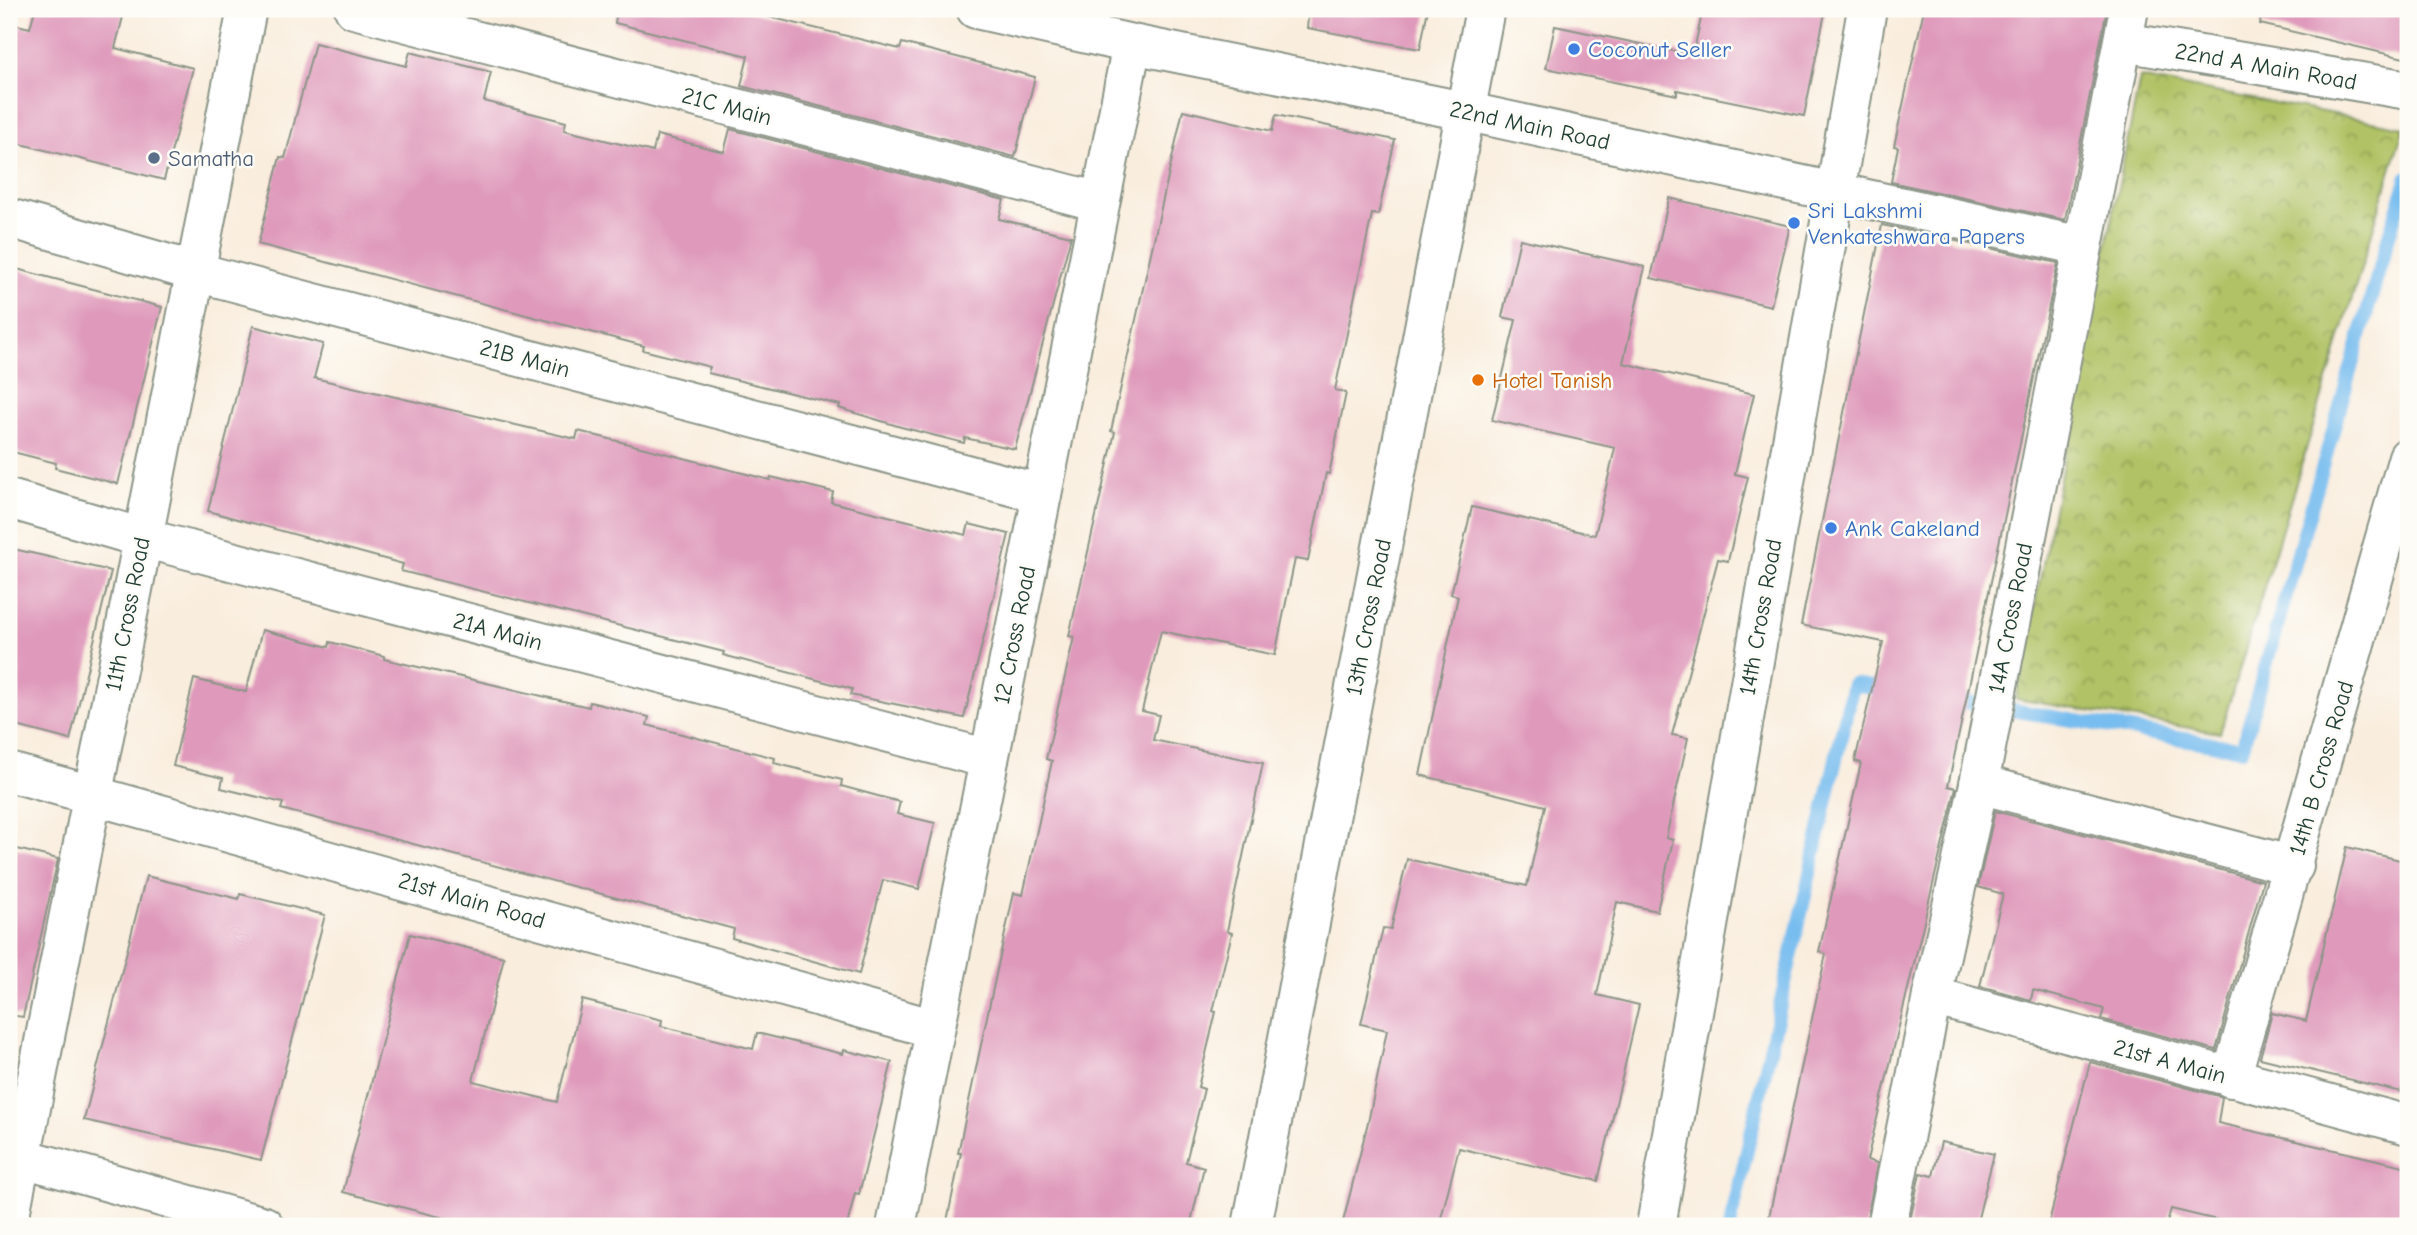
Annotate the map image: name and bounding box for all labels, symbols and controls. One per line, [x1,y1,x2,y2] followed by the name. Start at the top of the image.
[1588,36,1732,63] place label: Coconut Seller
[2173,37,2359,96] street label: 22nd A Main Road
[1566,41,1582,57] marker: Coconut Seller
[679,82,775,131] street label: 21C Main
[1447,95,1612,156] street label: 22nd Main Road
[168,145,254,172] place label: Samatha
[146,150,162,166] marker: Samatha
[1808,197,2025,250] place label: Sri Lakshmi Venkateshwara Papers
[1786,215,1802,231] marker: Sri Lakshmi Venkateshwara Papers
[477,334,573,383] street label: 21B Main
[1492,367,1612,394] place label: Hotel Tanish
[1470,372,1486,388] marker: Hotel Tanish
[1845,515,1980,542] place label: Ank Cakeland
[1823,520,1839,536] marker: Ank Cakeland
[99,535,156,693] street label: 11th Cross Road
[1340,537,1397,698] street label: 13th Cross Road
[1733,537,1788,697] street label: 14th Cross Road
[1983,541,2038,696] street label: 14A Cross Road
[988,564,1041,706] street label: 12 Cross Road
[450,607,545,656] street label: 21A Main
[2284,678,2359,858] street label: 14th B Cross Road
[395,867,548,934] street label: 21st Main Road
[2111,1034,2229,1089] street label: 21st A Main

